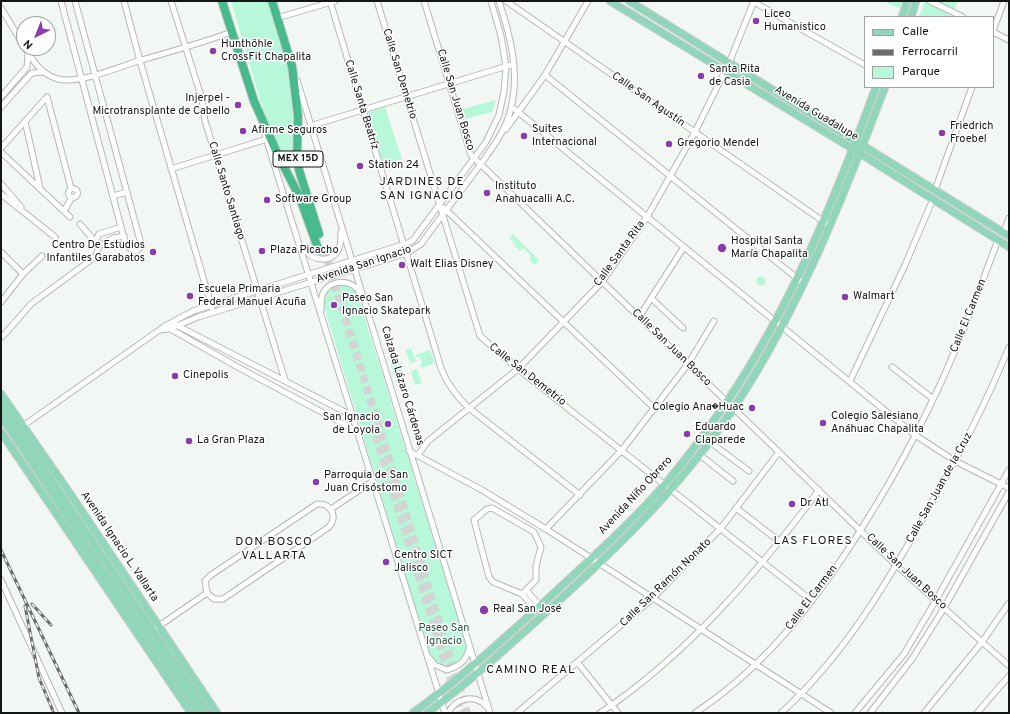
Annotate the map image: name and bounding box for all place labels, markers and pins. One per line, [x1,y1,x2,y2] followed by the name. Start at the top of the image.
[764,8,826,34] place label: Liceo Humanistico
[751,16,761,26] marker: Liceo Humanistico
[221,38,311,64] place label: Hunthöhle CrossFit Chapalita
[208,46,218,56] marker: Hunthöhle CrossFit Chapalita
[709,63,760,89] place label: Santa Rita de Casia
[696,71,706,81] marker: Santa Rita de Casia
[92,92,230,118] place label: Injerpel - Microtransplante de Cabello
[233,100,243,110] marker: Injerpel - Microtransplante de Cabello
[950,120,993,146] place label: Friedrich Froebel
[532,123,597,149] place label: Suites Internacional
[251,124,327,138] place label: Afirme Seguros
[238,126,248,136] marker: Afirme Seguros
[937,128,947,138] marker: Friedrich Froebel
[519,131,529,141] marker: Suites Internacional
[677,137,759,151] place label: Gregorio Mendel
[664,139,674,149] marker: Gregorio Mendel
[368,159,419,173] place label: Station 24
[355,161,365,171] marker: Station 24
[495,180,574,206] place label: Instituto Anahuacalli A.C.
[482,188,492,198] marker: Instituto Anahuacalli A.C.
[275,193,352,207] place label: Software Group
[262,195,272,205] marker: Software Group
[731,235,808,261] place label: Hospital Santa María Chapalita
[46,239,145,265] place label: Centro De Estudios Infantiles Garabatos
[716,242,728,254] marker: Hospital Santa María Chapalita
[270,244,339,258] place label: Plaza Picacho
[257,246,267,256] marker: Plaza Picacho
[148,247,158,257] marker: Centro De Estudios Infantiles Garabatos
[410,258,494,272] place label: Walt Elias Disney
[397,260,407,270] marker: Walt Elias Disney
[198,283,306,309] place label: Escuela Primaria Federal Manuel Acuña
[853,290,895,304] place label: Walmart
[185,291,195,301] marker: Escuela Primaria Federal Manuel Acuña
[342,292,431,318] place label: Paseo San Ignacio Skatepark
[840,292,850,302] marker: Walmart
[329,300,339,310] marker: Paseo San Ignacio Skatepark
[183,369,229,383] place label: Cinepolis
[170,371,180,381] marker: Cinepolis
[652,401,744,415] place label: Colegio Ana�Huac
[747,403,757,413] marker: Colegio Ana�Huac
[831,410,924,436] place label: Colegio Salesiano Anáhuac Chapalita
[323,411,380,437] place label: San Ignacio de Loyola
[818,418,828,428] marker: Colegio Salesiano Anáhuac Chapalita
[383,419,393,429] marker: San Ignacio de Loyola
[695,421,745,447] place label: Eduardo Claparede
[682,429,692,439] marker: Eduardo Claparede
[197,434,265,448] place label: La Gran Plaza
[184,436,194,446] marker: La Gran Plaza
[324,469,408,495] place label: Parroquia de San Juan Crisóstomo
[311,477,321,487] marker: Parroquia de San Juan Crisóstomo
[800,497,829,511] place label: Dr Atl
[787,499,797,509] marker: Dr Atl
[394,549,453,575] place label: Centro SICT Jalisco
[381,557,391,567] marker: Centro SICT Jalisco
[493,603,561,617] place label: Real San José
[478,604,490,616] marker: Real San José

